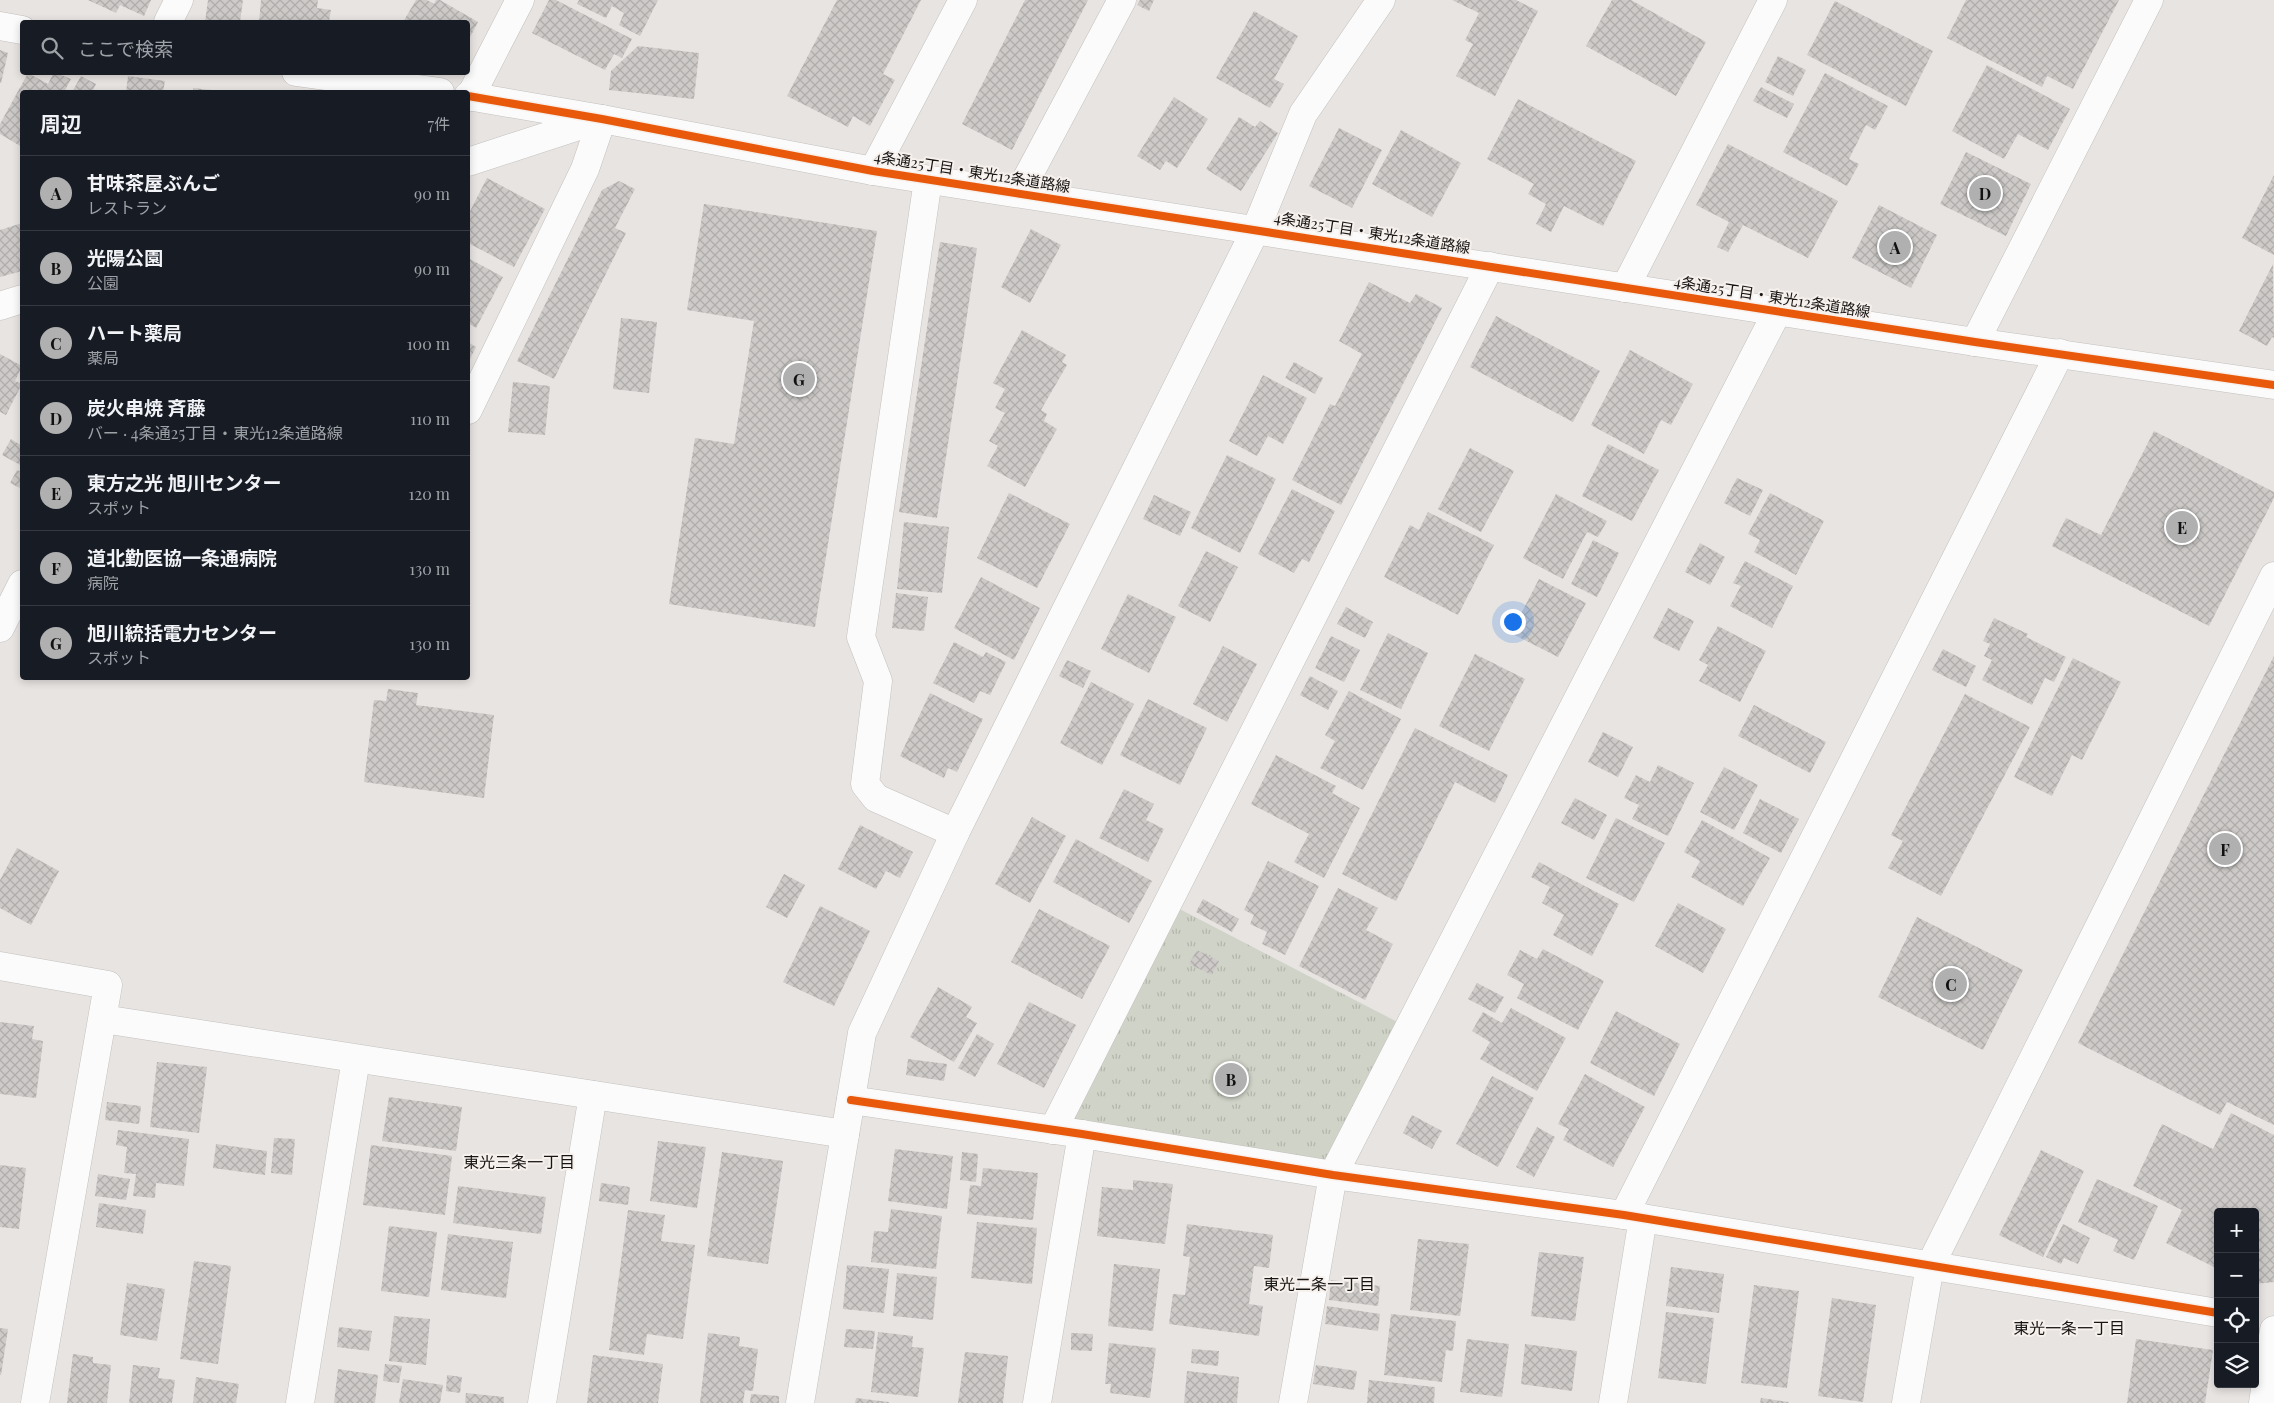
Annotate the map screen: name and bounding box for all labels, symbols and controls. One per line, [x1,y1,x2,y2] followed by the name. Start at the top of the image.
[20,20,470,75] search box
[38,34,66,62] icon: search
[78,35,173,61] text: ここで検索
[40,109,82,137] text: 周辺
[428,113,450,134] text: 7件
[873,146,1072,196] street label: 4条通25丁目・東光12条道路線
[87,169,220,195] text: 甘味茶屋ぶんご
[1969,174,2001,212] pin: D
[51,183,61,204] text: A
[414,183,450,204] text: 90 m
[87,197,167,218] text: レストラン
[1273,207,1472,257] street label: 4条通25丁目・東光12条道路線
[1879,228,1911,266] pin: A
[87,244,163,270] text: 光陽公園
[51,258,61,279] text: B
[414,258,450,279] text: 90 m
[1673,271,1872,321] street label: 4条通25丁目・東光12条道路線
[87,272,119,293] text: 公園
[87,319,182,345] text: ハート薬局
[50,333,62,354] text: C
[407,333,450,354] text: 100 m
[87,347,119,368] text: 薬局
[783,360,815,398] pin: G
[87,394,205,420] text: 炭火串焼 斉藤
[50,408,62,429] text: D
[410,408,450,429] text: 110 m
[87,422,343,443] text: バー · 4条通25丁目・東光12条道路線
[87,469,281,495] text: 東方之光 旭川センター
[51,483,61,504] text: E
[409,483,450,504] text: 120 m
[87,497,151,518] text: スポット
[2166,508,2198,546] pin: E
[87,544,277,570] text: 道北勤医協一条通病院
[51,558,61,579] text: F
[409,558,450,579] text: 130 m
[87,572,119,593] text: 病院
[1500,609,1526,635] your location
[87,619,277,645] text: 旭川統括電力センター
[50,633,62,654] text: G
[409,633,450,654] text: 130 m
[87,647,151,668] text: スポット
[2209,830,2241,868] pin: F
[1935,965,1967,1003] pin: C
[1215,1060,1247,1098] pin: B
[463,1151,575,1172] district label: 東光三条一丁目
[2214,1208,2259,1388] map controls
[2214,1208,2259,1253] button: +
[2214,1253,2259,1298] button: −
[1263,1273,1375,1294] district label: 東光二条一丁目
[2214,1298,2259,1343] button: locate
[2013,1317,2125,1338] district label: 東光一条一丁目
[2214,1343,2259,1388] button: layers

